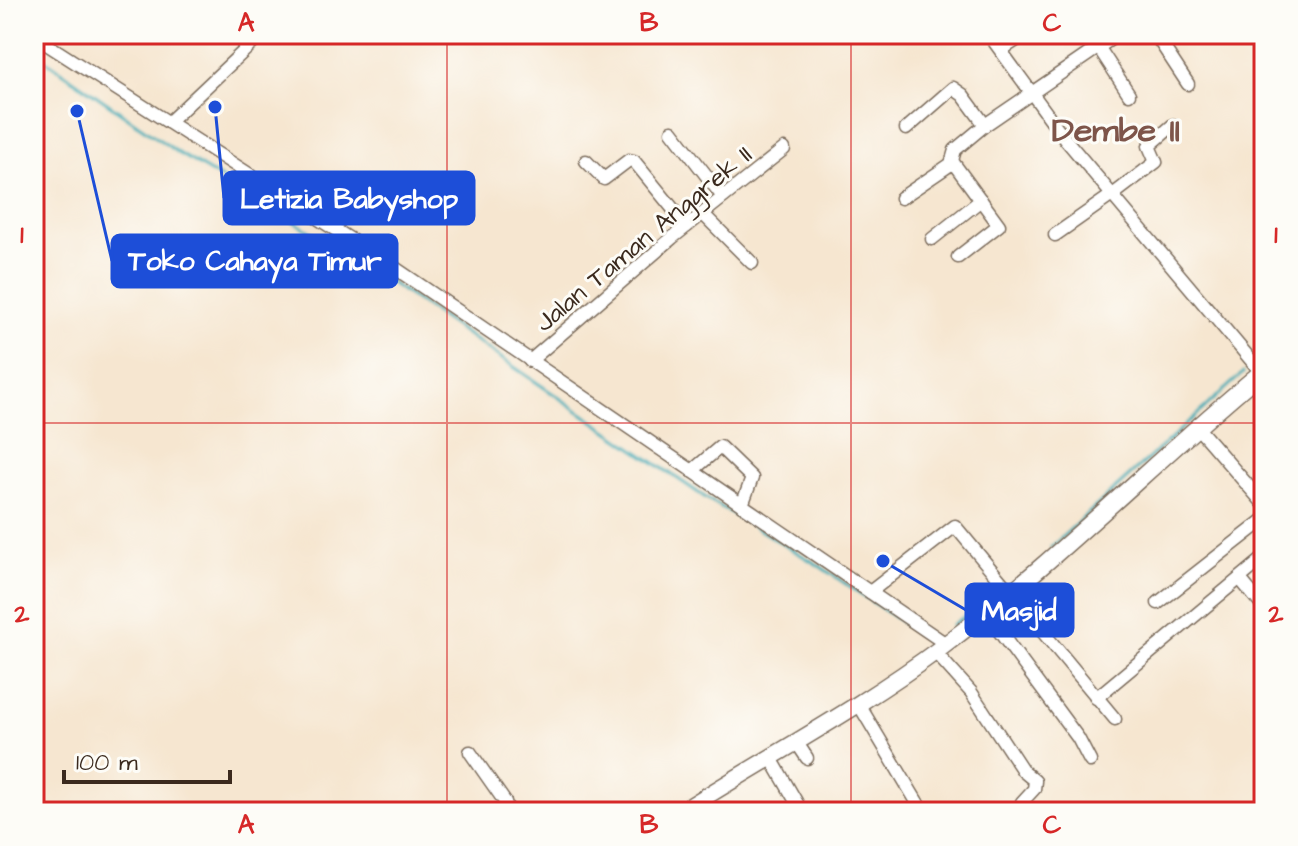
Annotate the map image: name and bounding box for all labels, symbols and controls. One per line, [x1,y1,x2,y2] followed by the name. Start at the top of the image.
[238,5,255,41] text: A
[640,5,659,41] text: B
[1043,5,1062,41] text: C
[1052,107,1180,155] district label: Dembe II
[527,137,761,342] street label: Jalan Taman Anggrek II
[224,172,474,224] callout: Letizia Babyshop
[240,180,458,222] text: Letizia Babyshop
[20,217,24,253] text: 1
[1274,217,1278,253] text: 1
[112,235,397,287] callout: Toko Cahaya Timur
[127,242,382,284] text: Toko Cahaya Timur
[966,584,1073,636] callout: Masjid
[981,592,1057,631] text: Masjid
[14,596,30,632] text: 2
[1268,596,1284,632] text: 2
[64,734,230,784] scale bar
[76,746,138,780] text: 100 m
[238,807,255,843] text: A
[640,807,659,843] text: B
[1043,807,1062,843] text: C

